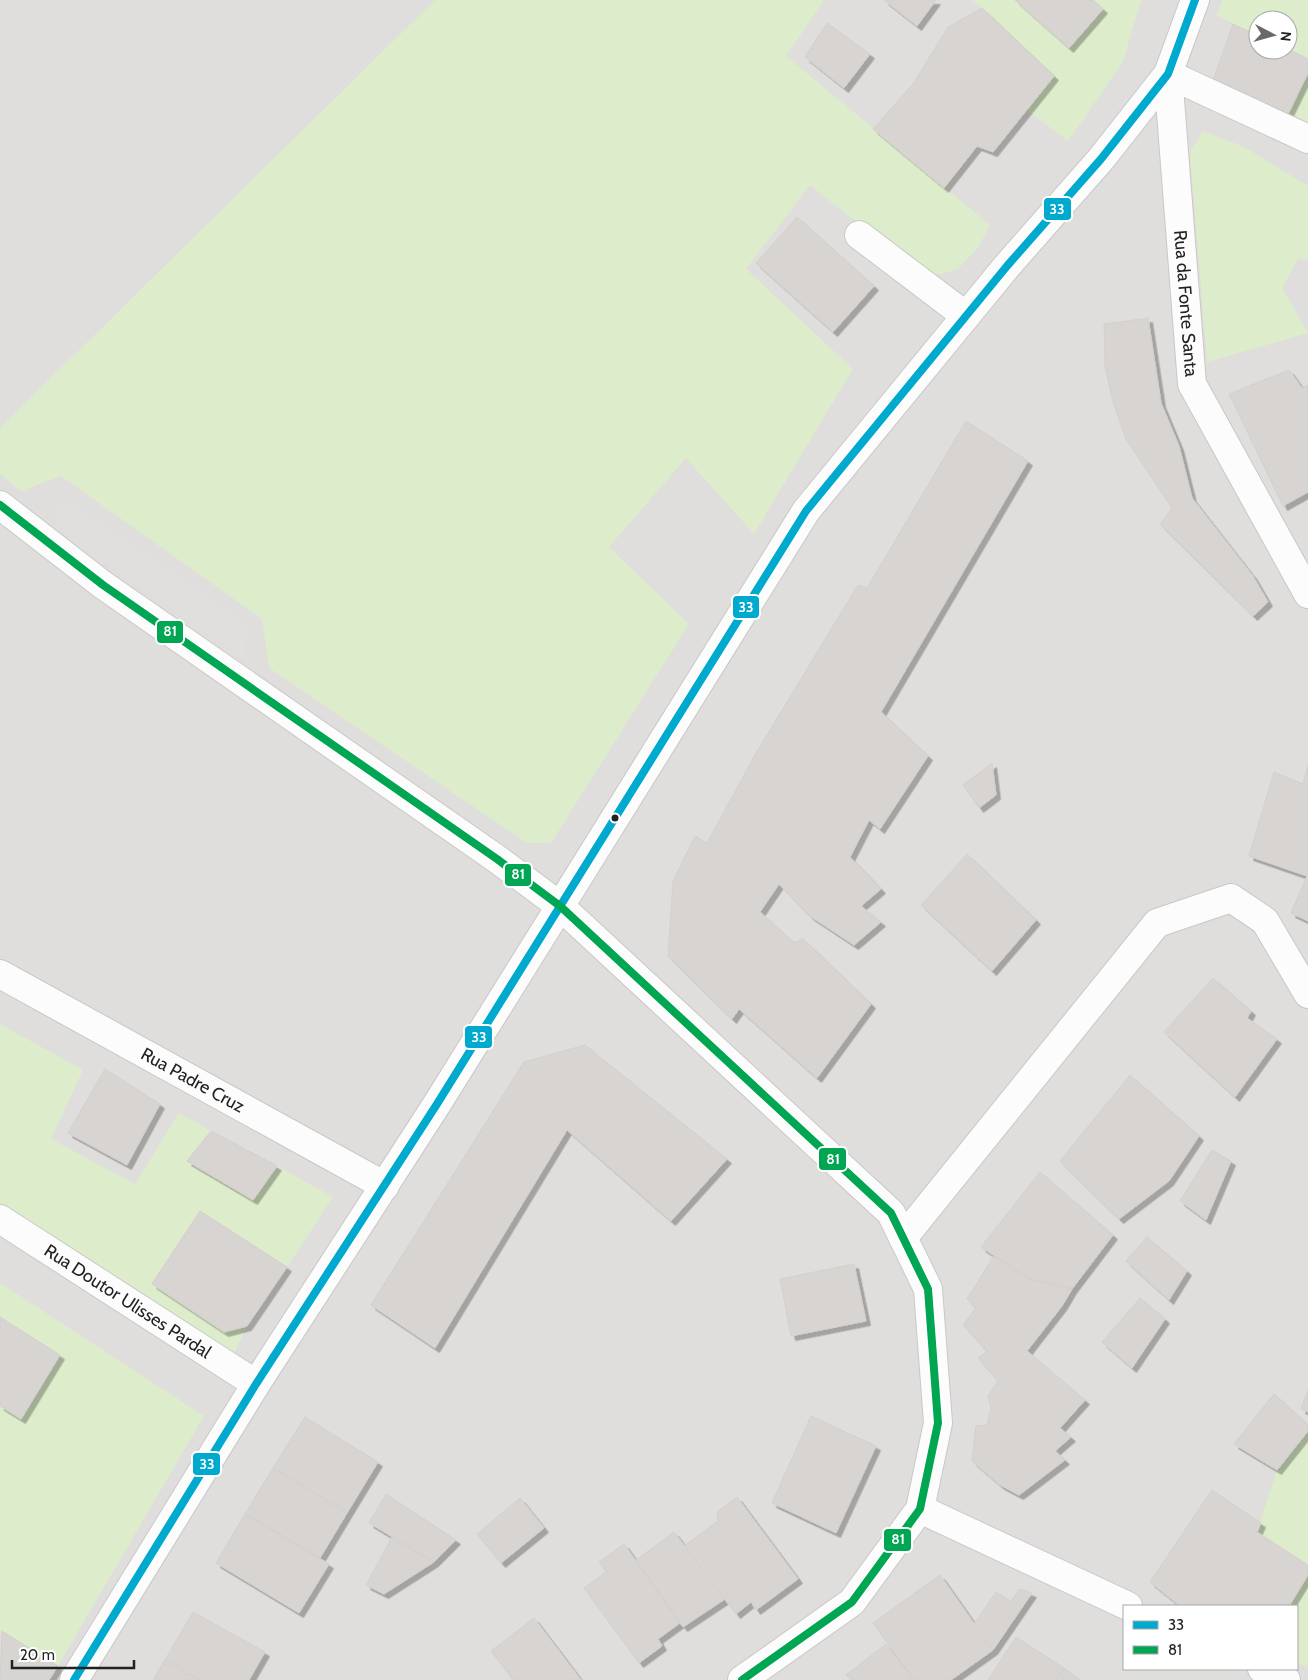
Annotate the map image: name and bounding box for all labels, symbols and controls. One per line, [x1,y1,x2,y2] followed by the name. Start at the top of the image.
[1248,10,1298,60] north arrow
[1276,30,1295,42] text: N
[1043,197,1072,221] line badge: 33
[1049,200,1065,218] text: 33
[1169,229,1202,378] street label: Rua da Fonte Santa
[732,595,760,619] line badge: 33
[738,598,754,616] text: 33
[156,620,184,644] line badge: 81
[163,622,177,640] text: 81
[610,813,620,823] unlabelled marker
[504,863,532,887] line badge: 81
[511,865,525,883] text: 81
[464,1025,493,1049] line badge: 33
[471,1028,487,1046] text: 33
[137,1043,249,1118] street label: Rua Padre Cruz
[818,1147,847,1171] line badge: 81
[826,1150,840,1168] text: 81
[40,1239,216,1364] street label: Rua Doutor Ulisses Pardal
[192,1452,221,1476] line badge: 33
[199,1455,215,1473] text: 33
[883,1528,912,1552] line badge: 81
[891,1530,905,1548] text: 81
[1123,1605,1298,1670] legend
[1168,1616,1184,1634] text: 33
[12,1638,135,1670] scale bar
[1168,1641,1182,1659] text: 81
[20,1646,55,1664] text: 20 m

